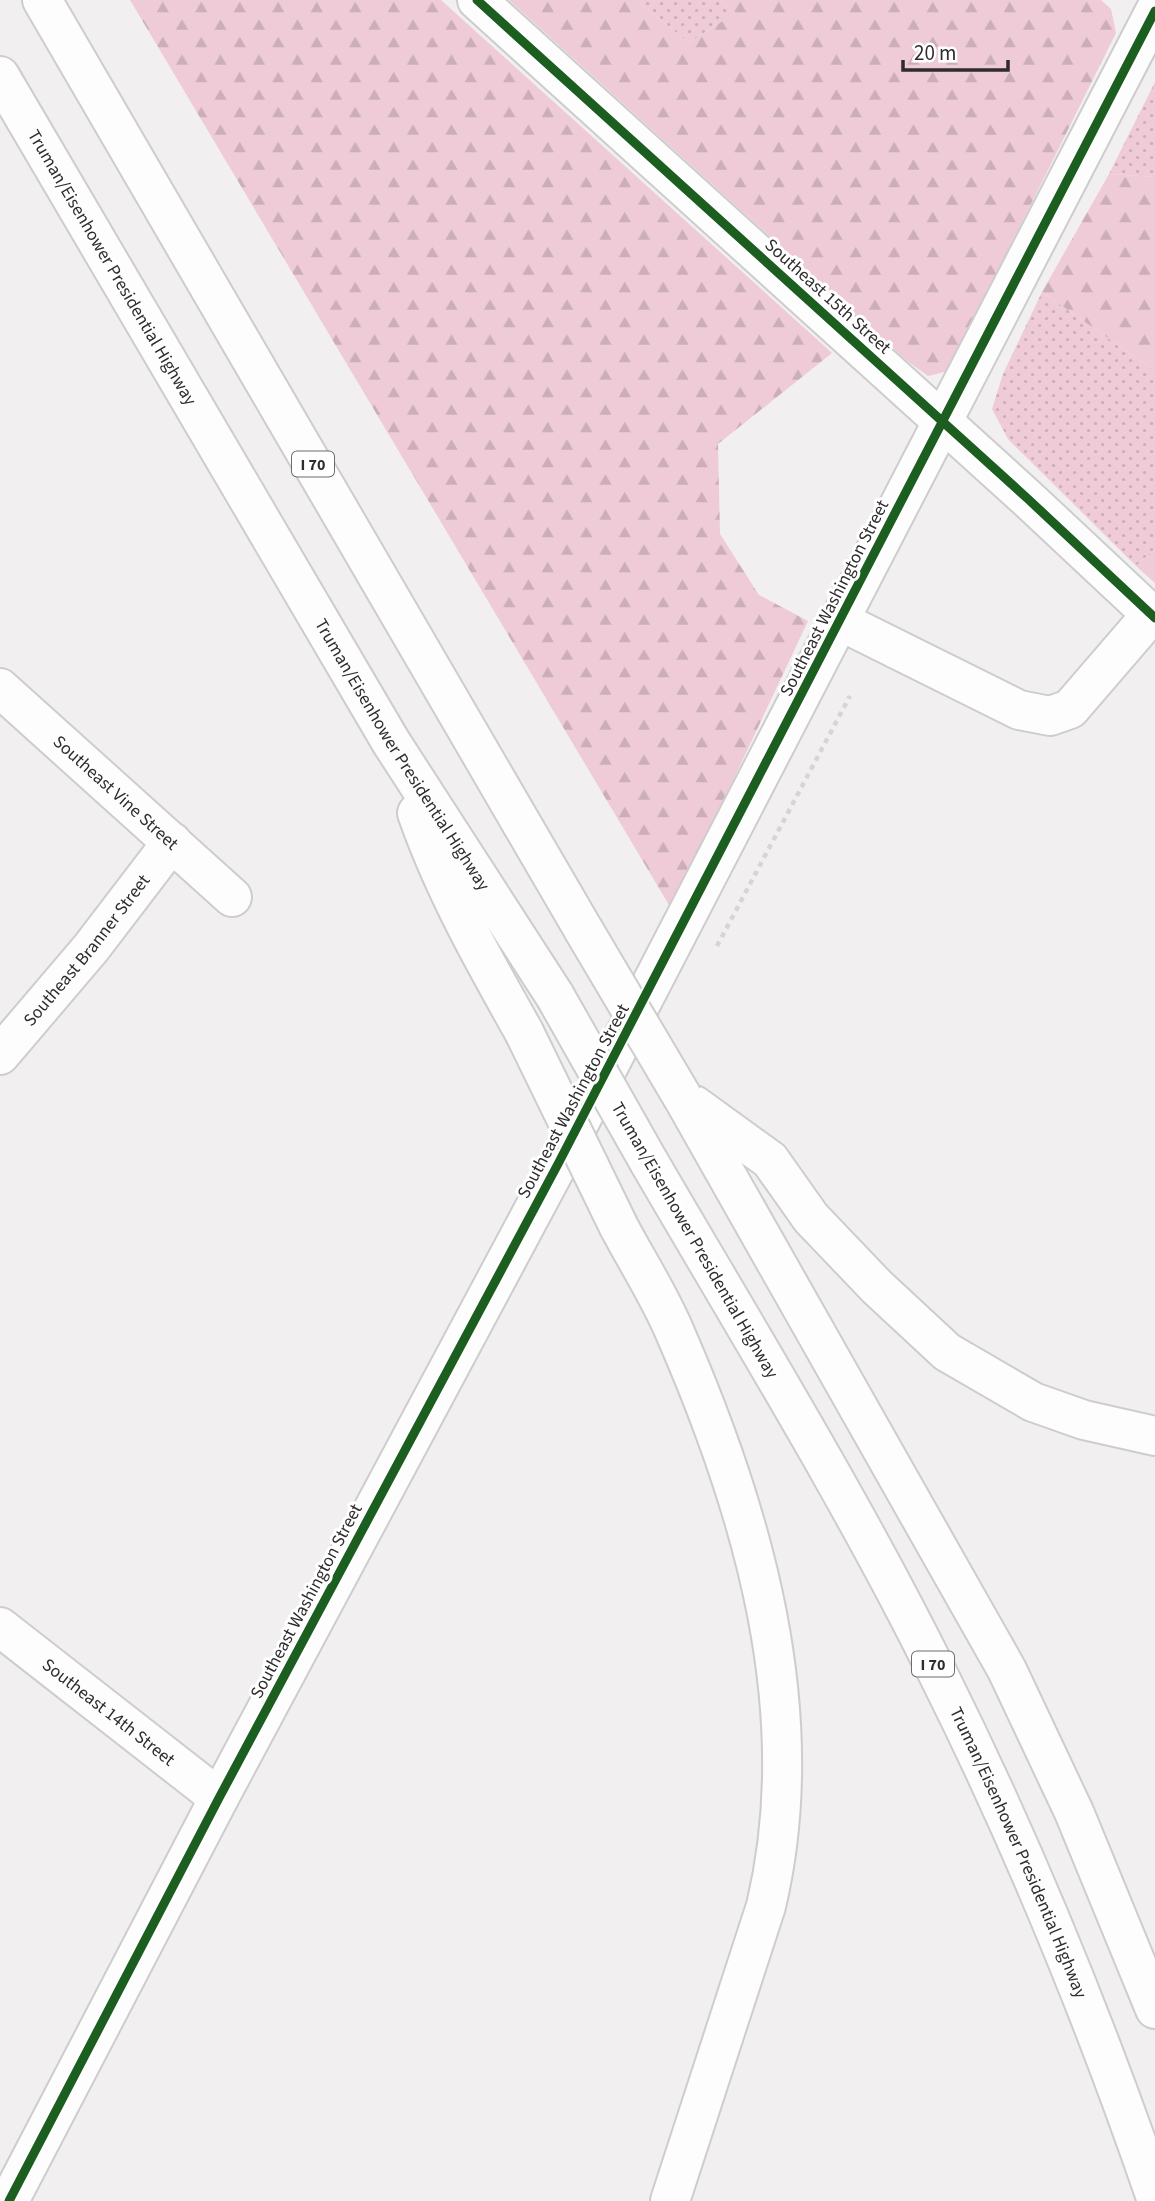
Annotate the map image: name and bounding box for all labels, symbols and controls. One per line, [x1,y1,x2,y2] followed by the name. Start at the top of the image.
[903,28,1008,72] scale bar
[914,38,956,68] text: 20 m
[21,125,203,411] street label: Truman/Eisenhower Presidential Highway
[759,233,896,360] street label: Southeast 15th Street
[292,452,334,477] road number: I 70
[774,496,895,701] street label: Southeast Washington Street
[308,614,496,896] street label: Truman/Eisenhower Presidential Highway
[47,730,184,856] street label: Southeast Vine Street
[18,869,156,1032] street label: Southeast Branner Street
[511,999,636,1203] street label: Southeast Washington Street
[605,1097,785,1384] street label: Truman/Eisenhower Presidential Highway
[244,1499,369,1703] street label: Southeast Washington Street
[912,1652,954,1676] road number: I 70
[37,1653,180,1772] street label: Southeast 14th Street
[943,1703,1093,2002] street label: Truman/Eisenhower Presidential Highway

